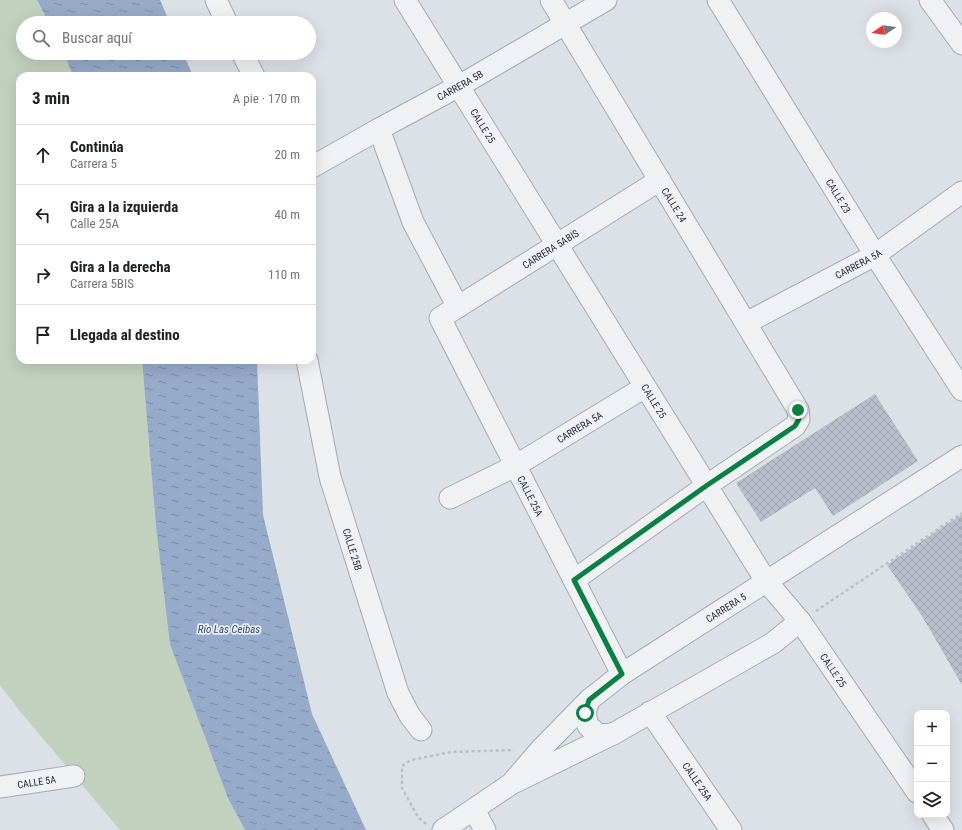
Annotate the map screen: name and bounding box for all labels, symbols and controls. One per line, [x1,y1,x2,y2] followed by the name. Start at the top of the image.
[866,12,902,48] north arrow
[16,16,316,60] search box
[30,27,52,49] icon: search
[62,29,132,47] text: Buscar aquí
[435,68,485,102] street label: CARRERA 5B
[32,88,70,108] text: 3 min
[233,91,300,106] text: A pie · 170 m
[468,107,498,145] street label: CALLE 25
[70,138,124,156] text: Continúa
[32,144,54,166] icon: ahead
[274,147,300,162] text: 20 m
[70,156,117,171] text: Carrera 5
[824,177,853,215] street label: CALLE 23
[660,186,689,224] street label: CALLE 24
[70,198,178,216] text: Gira a la izquierda
[32,204,54,226] icon: left
[274,207,300,222] text: 40 m
[70,216,119,231] text: Calle 25A
[520,227,580,271] street label: CARRERA 5ABIS
[833,246,884,281] street label: CARRERA 5A
[70,258,171,276] text: Gira a la derecha
[32,264,54,286] icon: right
[268,267,300,282] text: 110 m
[70,276,134,291] text: Carrera 5BIS
[32,324,54,346] icon: arrive
[70,326,180,344] text: Llegada al destino
[639,382,669,420] street label: CALLE 25
[789,401,807,419] route end
[555,409,604,445] street label: CARRERA 5A
[515,474,545,518] street label: CALLE 25A
[341,527,365,572] street label: CALLE 25B
[704,591,748,624] street label: CARRERA 5
[198,623,260,636] water label: Río Las Ceibas
[818,651,849,689] street label: CALLE 25
[576,704,594,722] route start
[914,710,950,818] map controls
[914,710,950,746] button: +
[914,746,950,782] button: −
[681,760,715,803] street label: CALLE 25A
[17,773,57,790] street label: CALLE 5A
[914,782,950,818] button: layers

